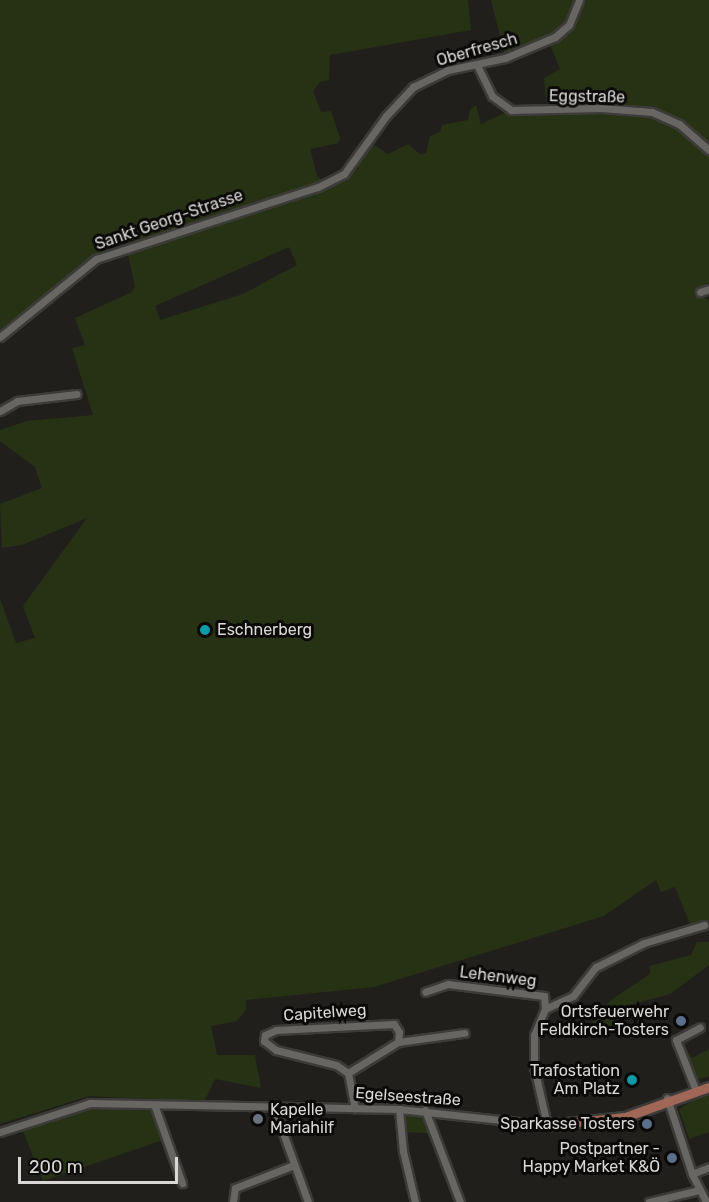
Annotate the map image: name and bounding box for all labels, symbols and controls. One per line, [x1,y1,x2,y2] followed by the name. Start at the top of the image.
[434,29,520,71] street label: Oberfresch
[549,87,625,107] street label: Eggstraße
[93,186,245,254] street label: Sankt Georg-Strasse
[217,620,312,640] place label: Eschnerberg
[198,623,212,637] marker: Eschnerberg
[459,963,537,991] street label: Lehenweg
[283,1001,367,1025] street label: Capitelweg
[540,1002,669,1040] place label: Ortsfeuerwehr Feldkirch-Tosters
[674,1014,688,1028] marker: Ortsfeuerwehr Feldkirch-Tosters
[530,1061,620,1099] place label: Trafostation Am Platz
[625,1073,639,1087] marker: Trafostation Am Platz
[355,1084,461,1110] street label: Egelseestraße
[270,1100,334,1138] place label: Kapelle Mariahilf
[251,1112,265,1126] marker: Kapelle Mariahilf
[500,1114,635,1134] place label: Sparkasse Tosters
[640,1117,654,1131] marker: Sparkasse Tosters
[522,1139,660,1177] place label: Postpartner - Happy Market K&Ö
[21,1145,182,1183] scale bar
[665,1151,679,1165] marker: Postpartner - Happy Market K&Ö
[29,1156,83,1178] text: 200 m

